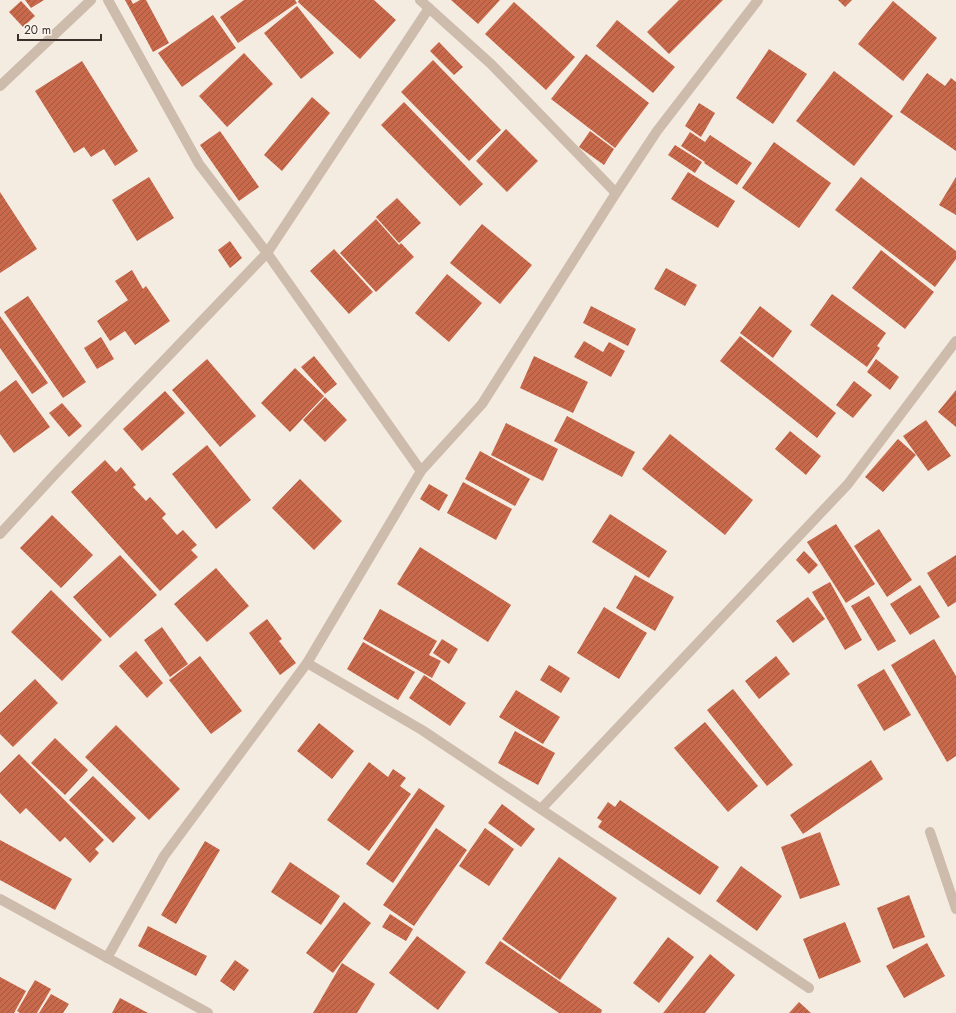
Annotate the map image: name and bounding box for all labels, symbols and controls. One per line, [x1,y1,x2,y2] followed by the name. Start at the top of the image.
[18,16,101,42] scale bar
[24,21,51,39] text: 20 m

